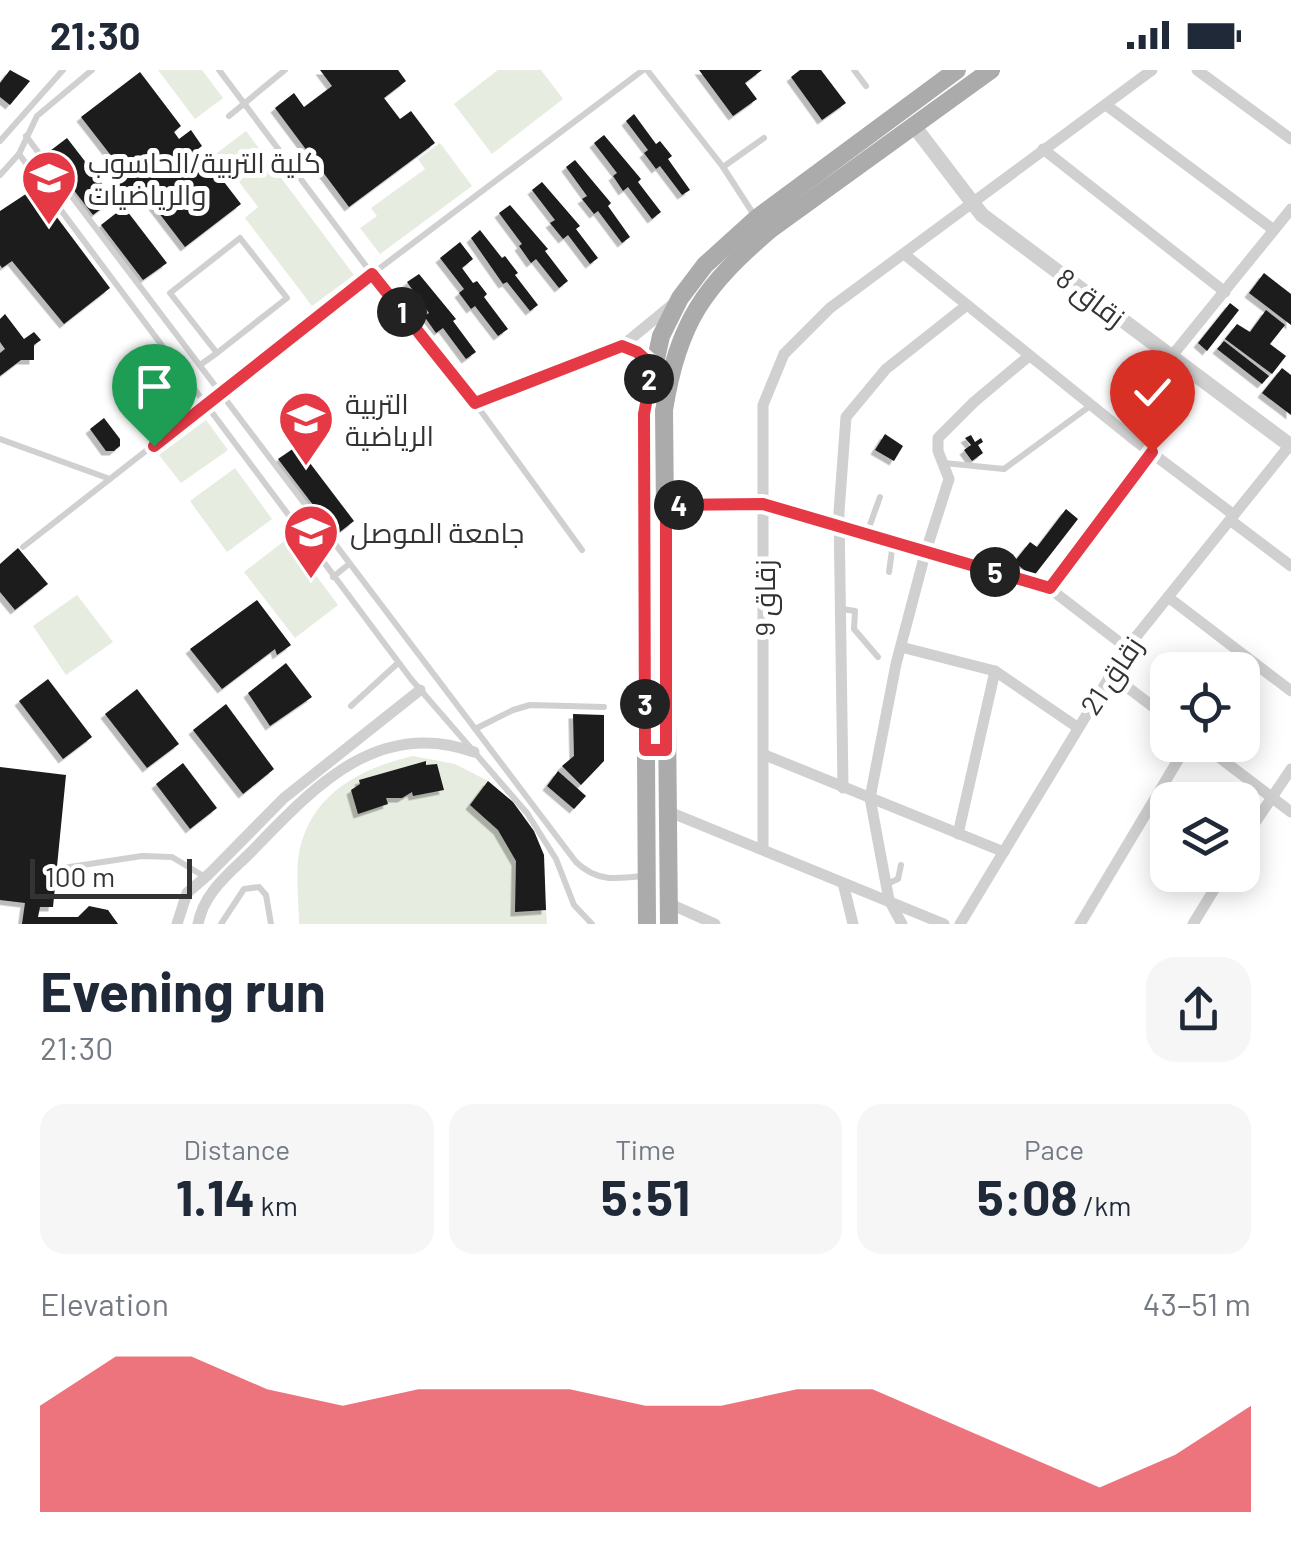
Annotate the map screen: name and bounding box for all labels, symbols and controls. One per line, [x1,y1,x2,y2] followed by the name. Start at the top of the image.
[50,12,141,58] text: 21:30
[88,145,321,211] place label: كلية التربية/الحاسوب والرياضيات
[19,148,79,227] school or university icon: كلية التربية/الحاسوب والرياضيات
[1049,260,1132,335] street label: زقاق 8
[377,287,427,337] pin: 1
[397,295,407,329] text: 1
[112,344,197,447] pin
[1110,350,1195,453] pin
[624,354,674,404] pin: 2
[127,359,182,414] icon: arrive
[641,362,657,396] text: 2
[1125,365,1180,420] icon: check
[345,386,434,452] place label: التربية الرياضية
[276,389,336,468] school or university icon: التربية الرياضية
[654,480,704,530] pin: 4
[671,488,687,522] text: 4
[281,502,341,581] school or university icon: جامعة الموصل
[350,515,524,550] place label: جامعة الموصل
[970,547,1020,597] pin: 5
[987,555,1003,589] text: 5
[747,560,782,636] street label: زقاق 9
[1073,630,1150,721] street label: زقاق 21
[1150,652,1260,892] map controls
[1150,652,1260,762] button: locate
[620,679,670,729] pin: 3
[637,687,653,721] text: 3
[1150,782,1260,892] button: layers
[30,854,192,898] scale bar
[45,859,115,893] text: 100 m
[40,957,326,1023] text: Evening run
[1146,957,1251,1062] button: share
[40,1028,113,1066] text: 21:30
[183,1132,290,1166] text: Distance
[615,1132,676,1166] text: Time
[1024,1132,1084,1166] text: Pace
[176,1166,255,1226] text: 1.14
[601,1166,690,1226] text: 5:51
[977,1166,1078,1226] text: 5:08
[255,1188,298,1222] text: km
[1078,1188,1132,1222] text: /km
[40,1284,169,1322] text: Elevation
[1143,1284,1251,1322] text: 43–51 m

